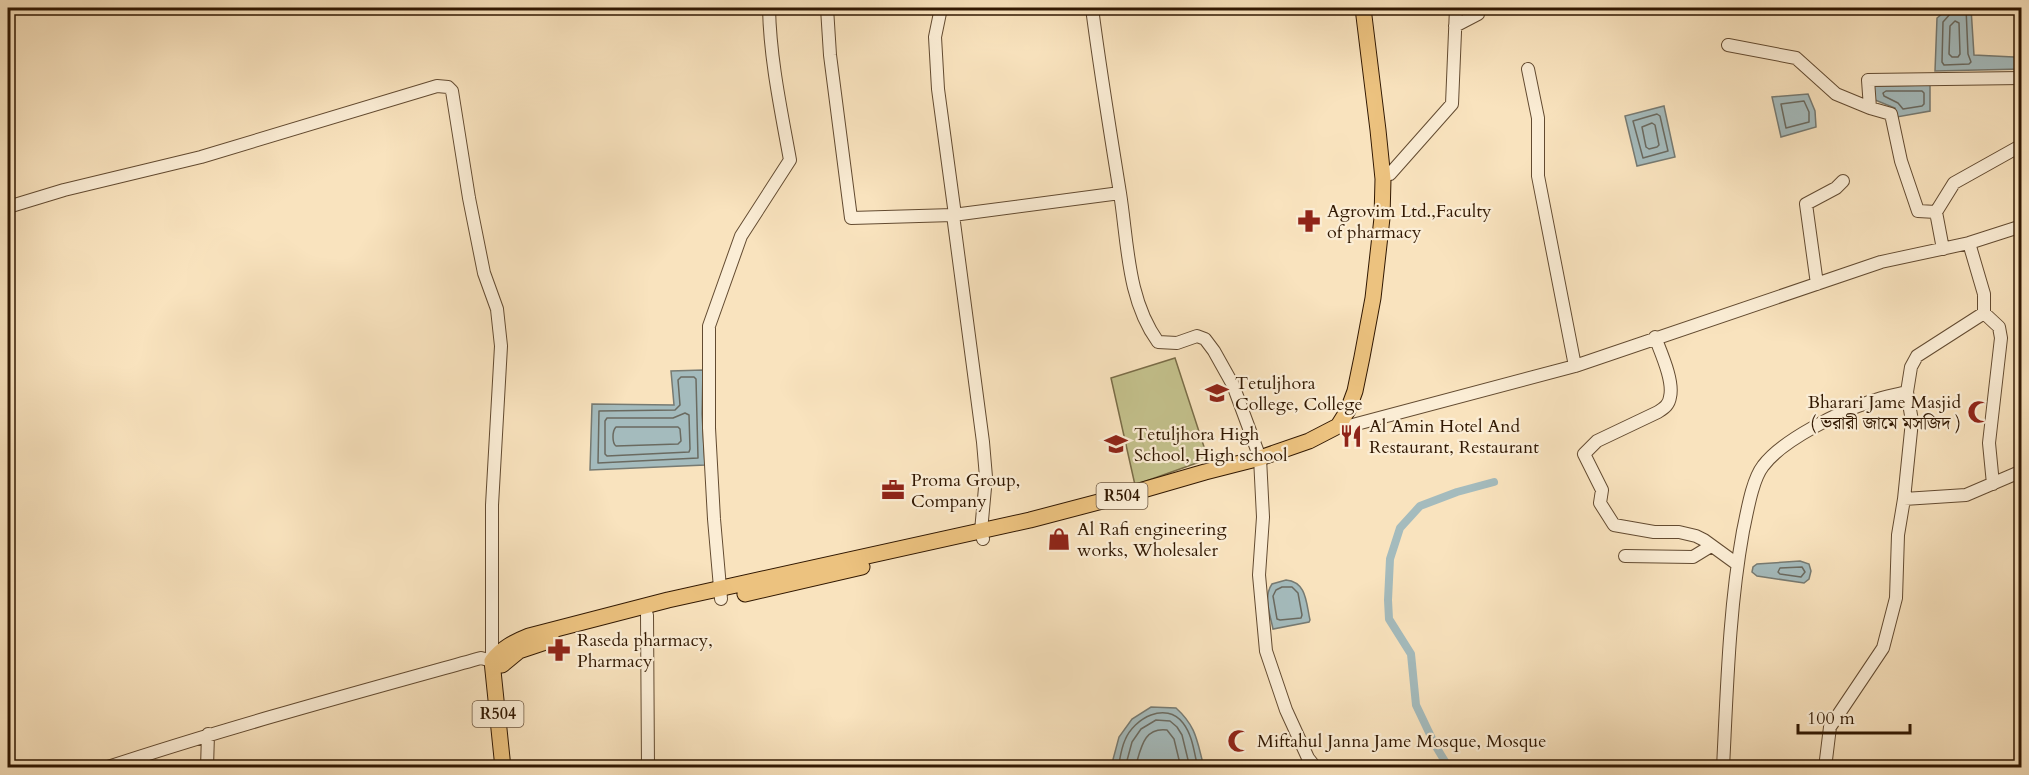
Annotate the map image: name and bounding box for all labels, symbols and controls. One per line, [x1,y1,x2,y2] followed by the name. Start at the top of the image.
[1327,199,1492,245] place label: Agrovim Ltd.,Faculty of pharmacy
[1296,208,1322,234] pharmacy icon: Agrovim Ltd.,Faculty of pharmacy
[1235,371,1363,417] place label: Tetuljhora College, College
[1204,380,1230,406] school or university icon: Tetuljhora College, College
[1808,390,1961,436] place label: Bharari Jame Masjid ( ভরারী জামে মসজিদ )
[1966,399,1992,425] mosque icon: Bharari Jame Masjid ( ভরারী জামে মসজিদ )
[1369,414,1539,460] place label: Al Amin Hotel And Restaurant, Restaurant
[1134,422,1288,468] place label: Tetuljhora High School, High school
[1338,423,1364,449] restaurant icon: Al Amin Hotel And Restaurant, Restaurant
[1103,431,1129,457] school or university icon: Tetuljhora High School, High school
[911,468,1020,514] place label: Proma Group, Company
[880,477,906,503] office icon: Proma Group, Company
[1096,483,1148,509] road number: R504
[1077,517,1227,563] place label: Al Rafi engineering works, Wholesaler
[1046,526,1072,552] shop icon: Al Rafi engineering works, Wholesaler
[577,628,713,674] place label: Raseda pharmacy, Pharmacy
[546,637,572,663] pharmacy icon: Raseda pharmacy, Pharmacy
[1798,697,1910,735] scale bar
[472,701,524,727] road number: R504
[1807,706,1855,731] text: 100 m
[1226,728,1252,754] mosque icon: Miftahul Janna Jame Mosque, Mosque
[1257,729,1546,754] place label: Miftahul Janna Jame Mosque, Mosque

